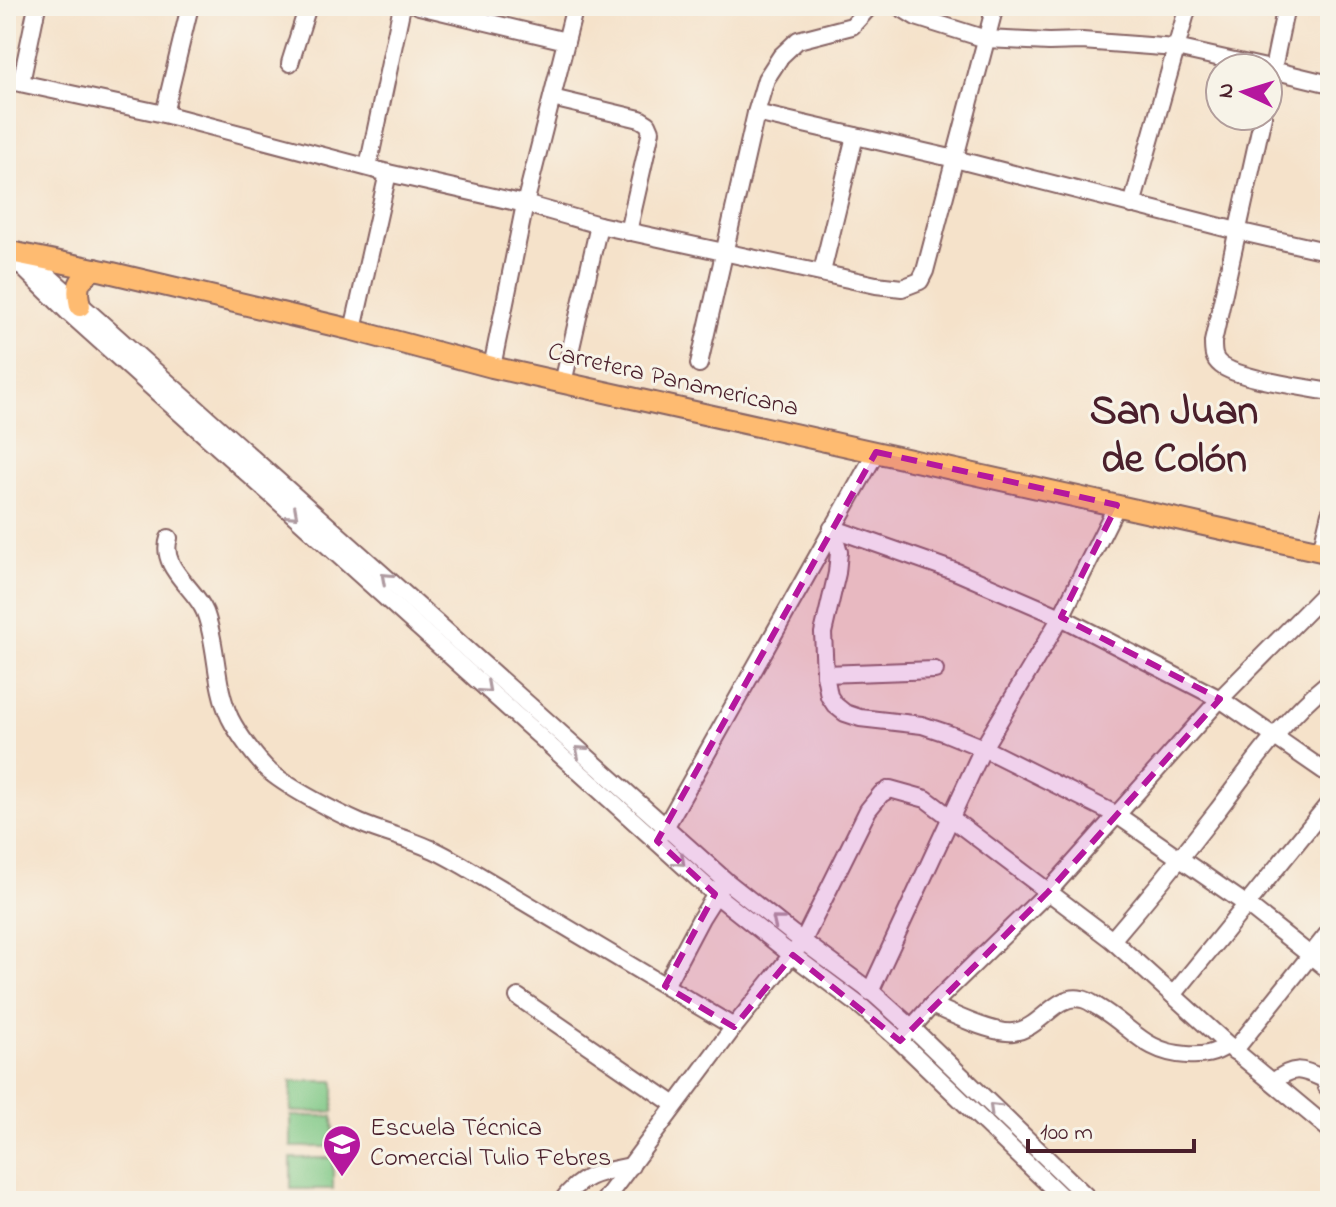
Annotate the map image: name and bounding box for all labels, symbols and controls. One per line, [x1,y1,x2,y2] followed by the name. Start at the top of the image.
[1204,52,1284,132] north arrow
[1211,82,1244,99] text: N
[544,334,802,428] street label: Carretera Panamericana
[1090,382,1258,491] district label: San Juan de Colón
[283,504,298,519] one-way arrow
[380,573,395,588] one-way arrow
[476,679,491,693] one-way arrow
[575,746,590,760] one-way arrow
[670,852,685,866] one-way arrow
[771,916,786,930] one-way arrow
[989,1103,1004,1117] one-way arrow
[1028,1103,1194,1153] scale bar
[370,1110,611,1178] place label: Escuela Técnica Comercial Tulio Febres
[1040,1116,1093,1151] text: 100 m
[321,1123,363,1178] school or university icon: Escuela Técnica Comercial Tulio Febres

